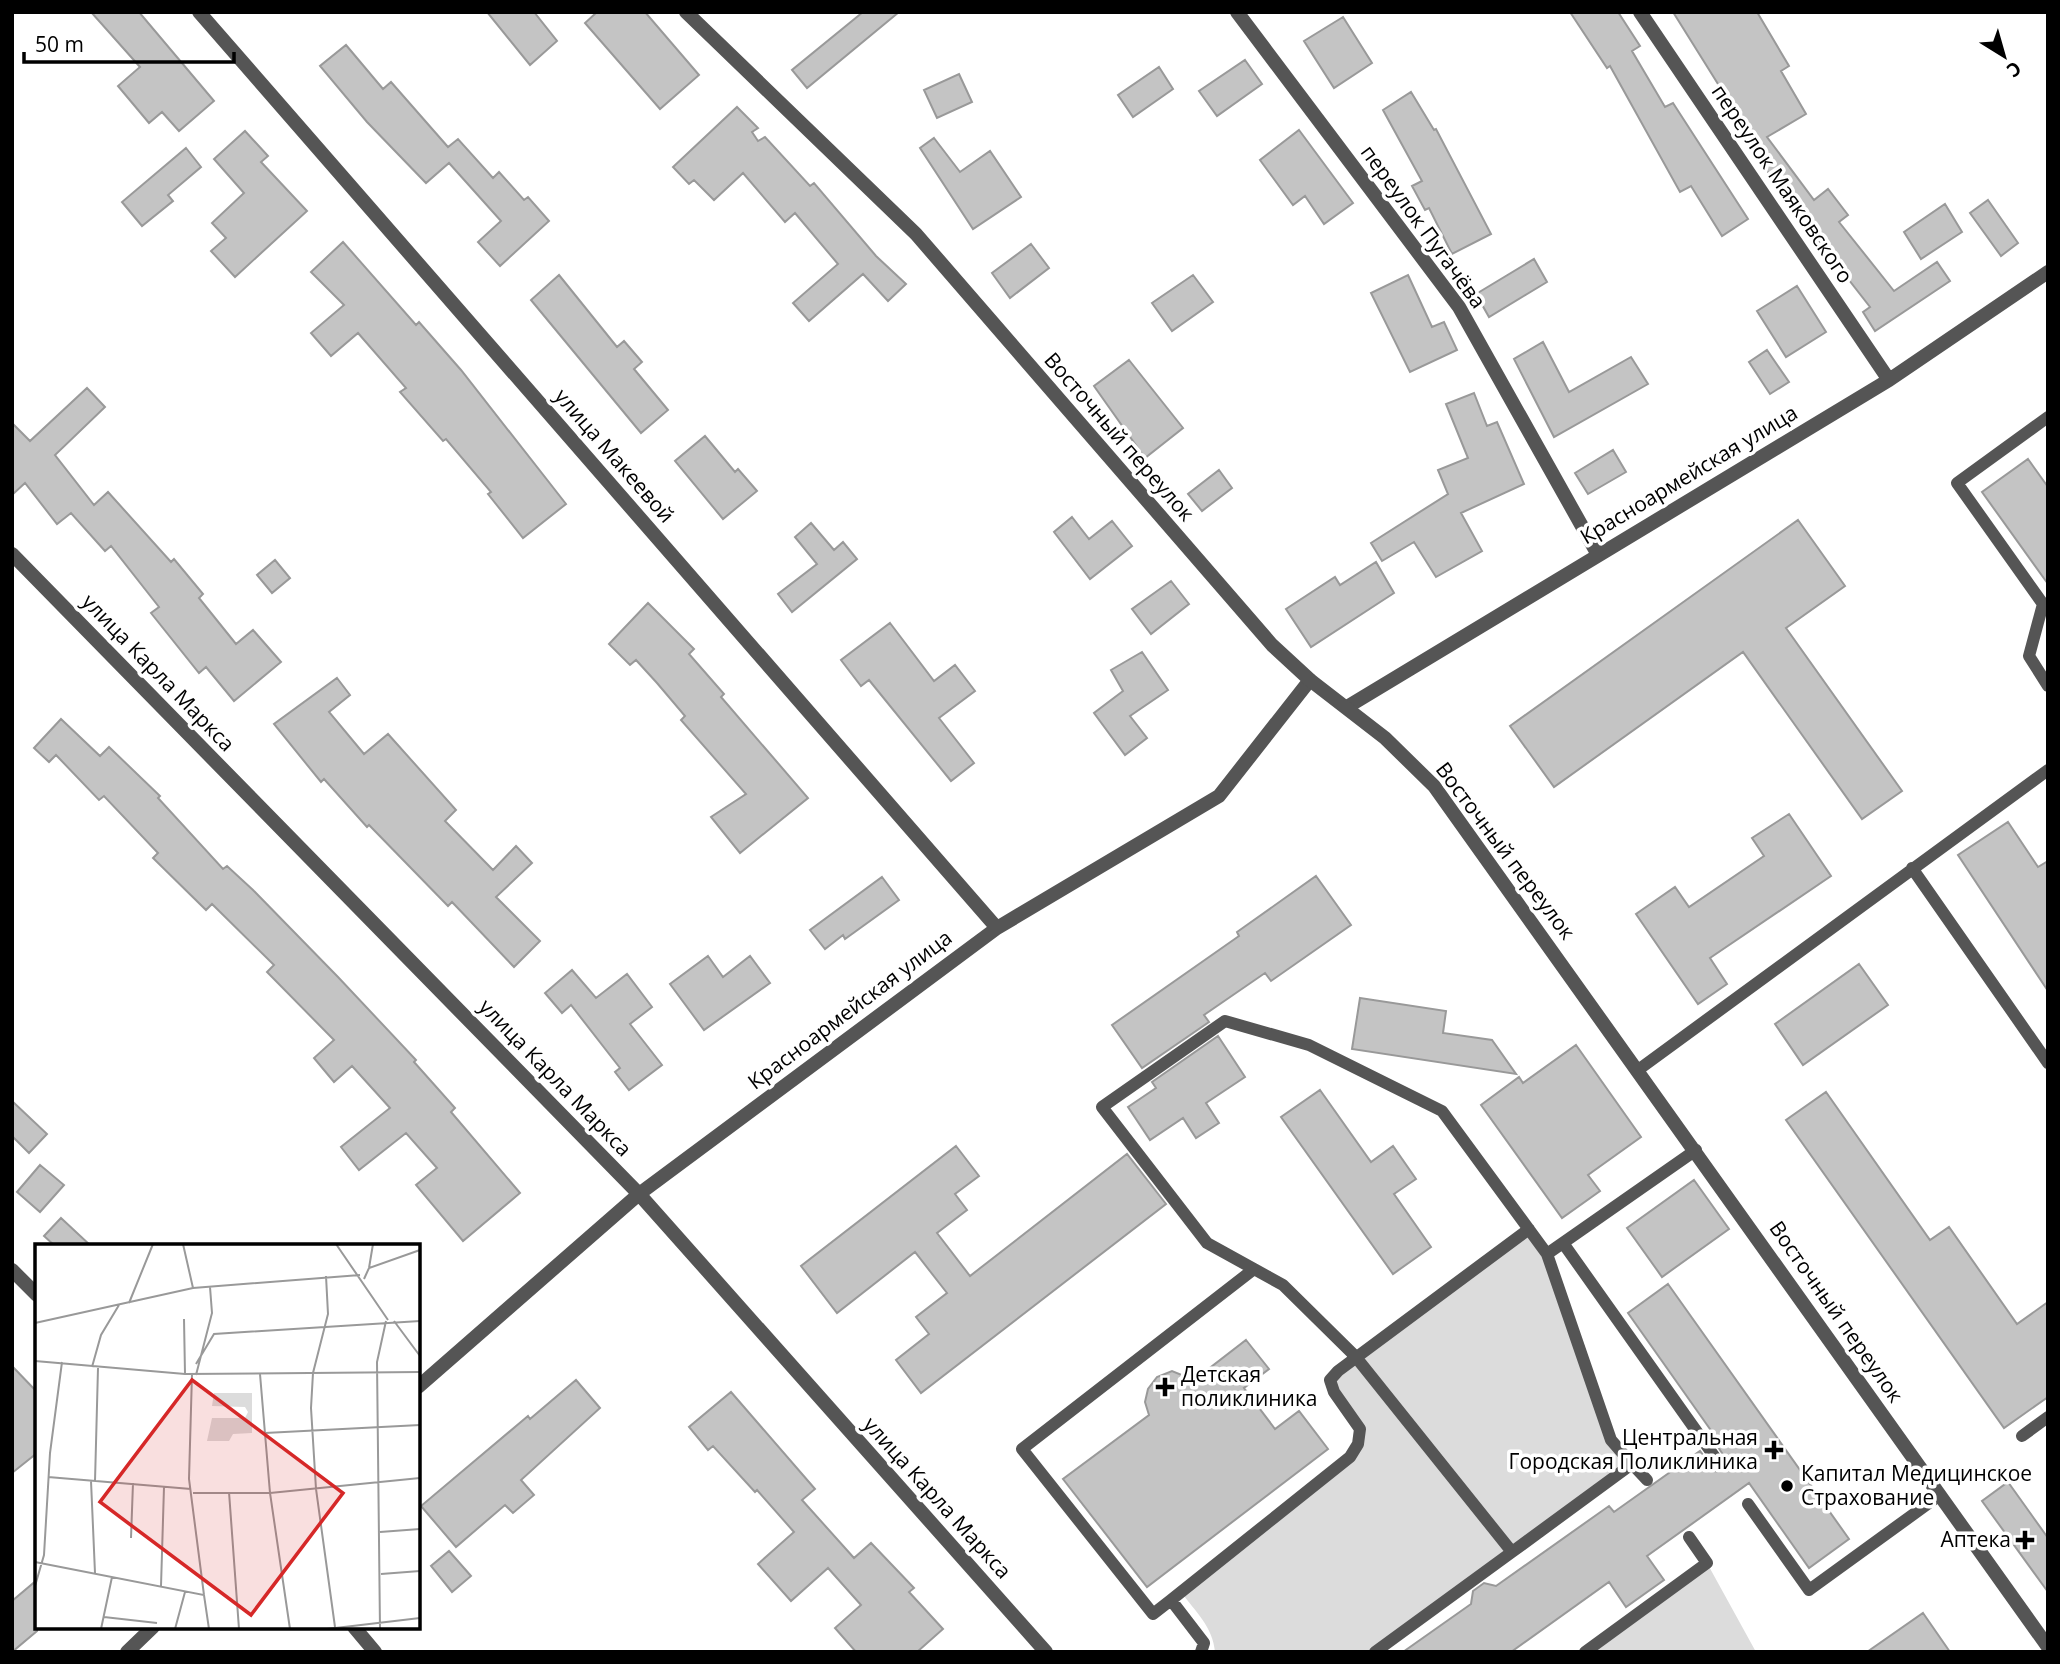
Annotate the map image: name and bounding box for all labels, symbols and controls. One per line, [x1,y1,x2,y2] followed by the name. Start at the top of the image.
[24,21,234,65] scale bar
[1969,21,2039,91] north arrow
[35,30,84,58] text: 50 m
[2002,56,2027,84] text: С
[1706,79,1860,288] street label: переулок Маяковского
[1355,139,1493,314] street label: переулок Пугачёва
[1039,346,1201,527] street label: Восточный переулок
[549,382,681,528] street label: улица Макеевой
[1575,398,1802,550] street label: Красноармейская улица
[76,588,241,757] street label: улица Карла Маркса
[1430,756,1582,945] street label: Восточный переулок
[742,923,957,1095] street label: Красноармейская улица
[473,993,638,1162] street label: улица Карла Маркса
[1764,1215,1910,1408] street label: Восточный переулок
[35,1244,420,1629] inset map
[1181,1360,1317,1412] place label: Детская поликлиника
[1155,1377,1175,1397] marker: Детская поликлиника
[858,1410,1018,1584] street label: улица Карла Маркса
[1509,1423,1758,1475] place label: Центральная Городская Поликлиника
[1764,1440,1784,1460] marker: Центральная Городская Поликлиника
[1801,1459,2032,1511] place label: Капитал Медицинское Страхование
[1779,1478,1795,1494] marker: Капитал Медицинское Страхование
[1941,1525,2011,1553] place label: Аптека
[2017,1532,2033,1548] marker: Аптека

